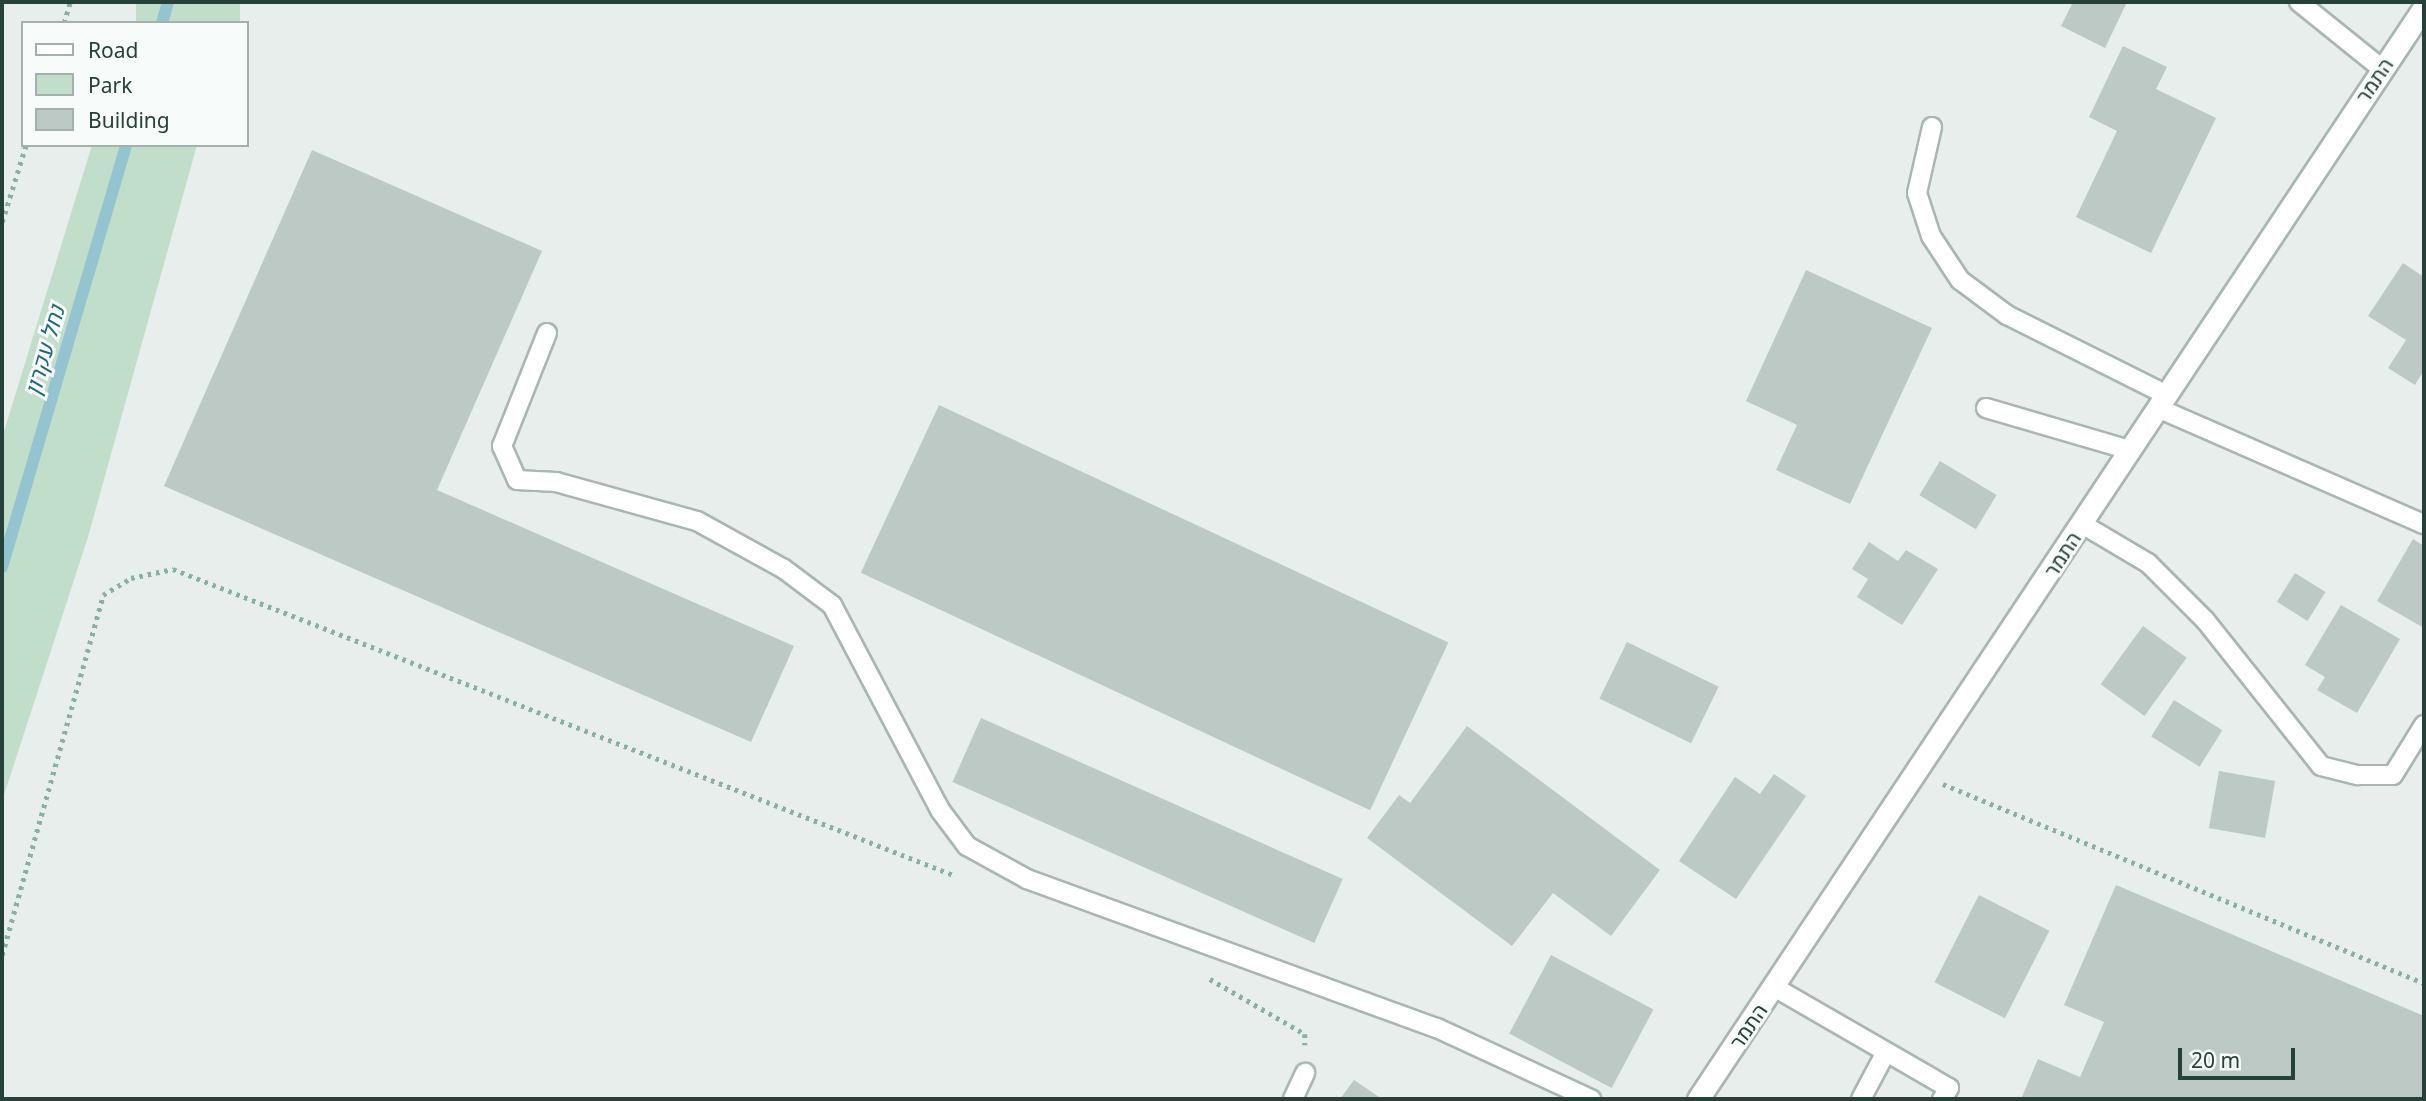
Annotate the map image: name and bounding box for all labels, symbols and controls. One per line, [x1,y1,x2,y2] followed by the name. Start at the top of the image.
[21,21,248,147] legend
[88,36,138,64] text: Road
[2350,53,2398,107] street label: התמר
[88,71,132,99] text: Park
[88,106,170,134] text: Building
[18,302,70,398] water label: נחל עקרון
[2038,527,2086,581] street label: התמר
[1724,999,1772,1053] street label: התמר
[2181,1034,2298,1078] scale bar
[2191,1046,2240,1074] text: 20 m

